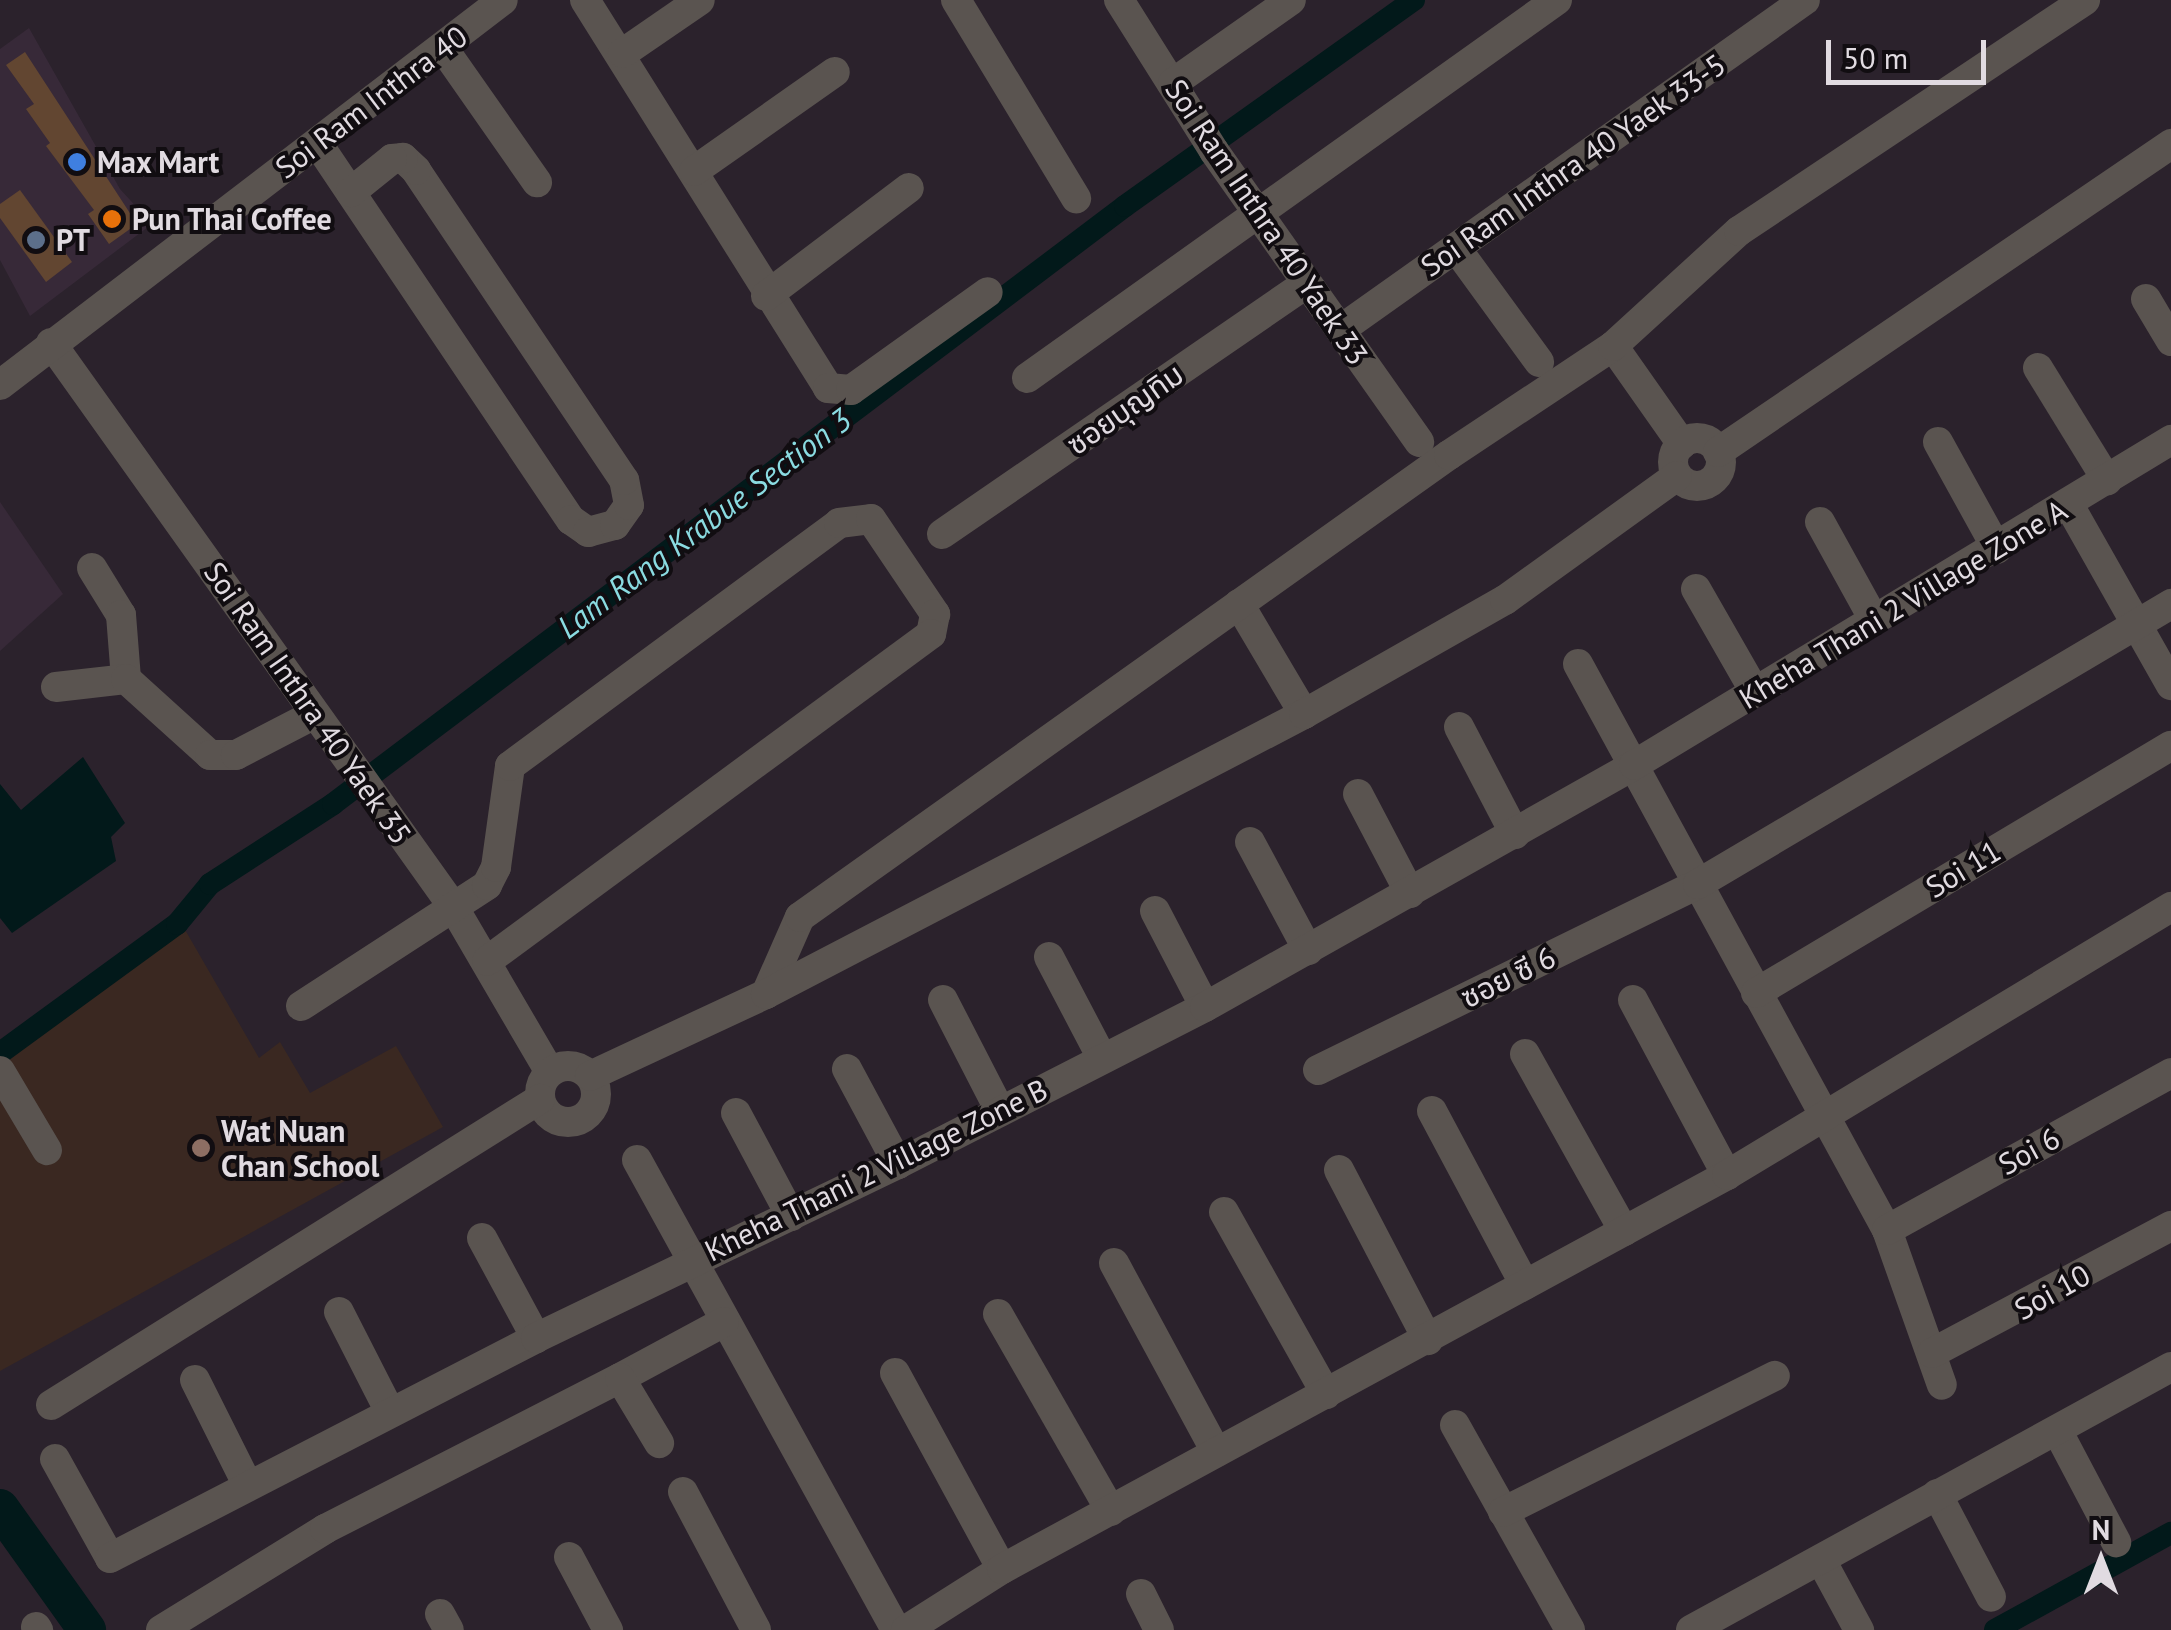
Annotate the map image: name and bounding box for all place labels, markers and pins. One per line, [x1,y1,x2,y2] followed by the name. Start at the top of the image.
[97,144,220,180] place label: Max Mart
[66,151,88,173] marker: Max Mart
[132,201,333,237] place label: Pun Thai Coffee
[101,208,123,230] marker: Pun Thai Coffee
[56,222,90,258] place label: PT
[25,229,47,251] marker: PT
[221,1113,379,1184] place label: Wat Nuan Chan School
[190,1137,212,1159] marker: Wat Nuan Chan School

